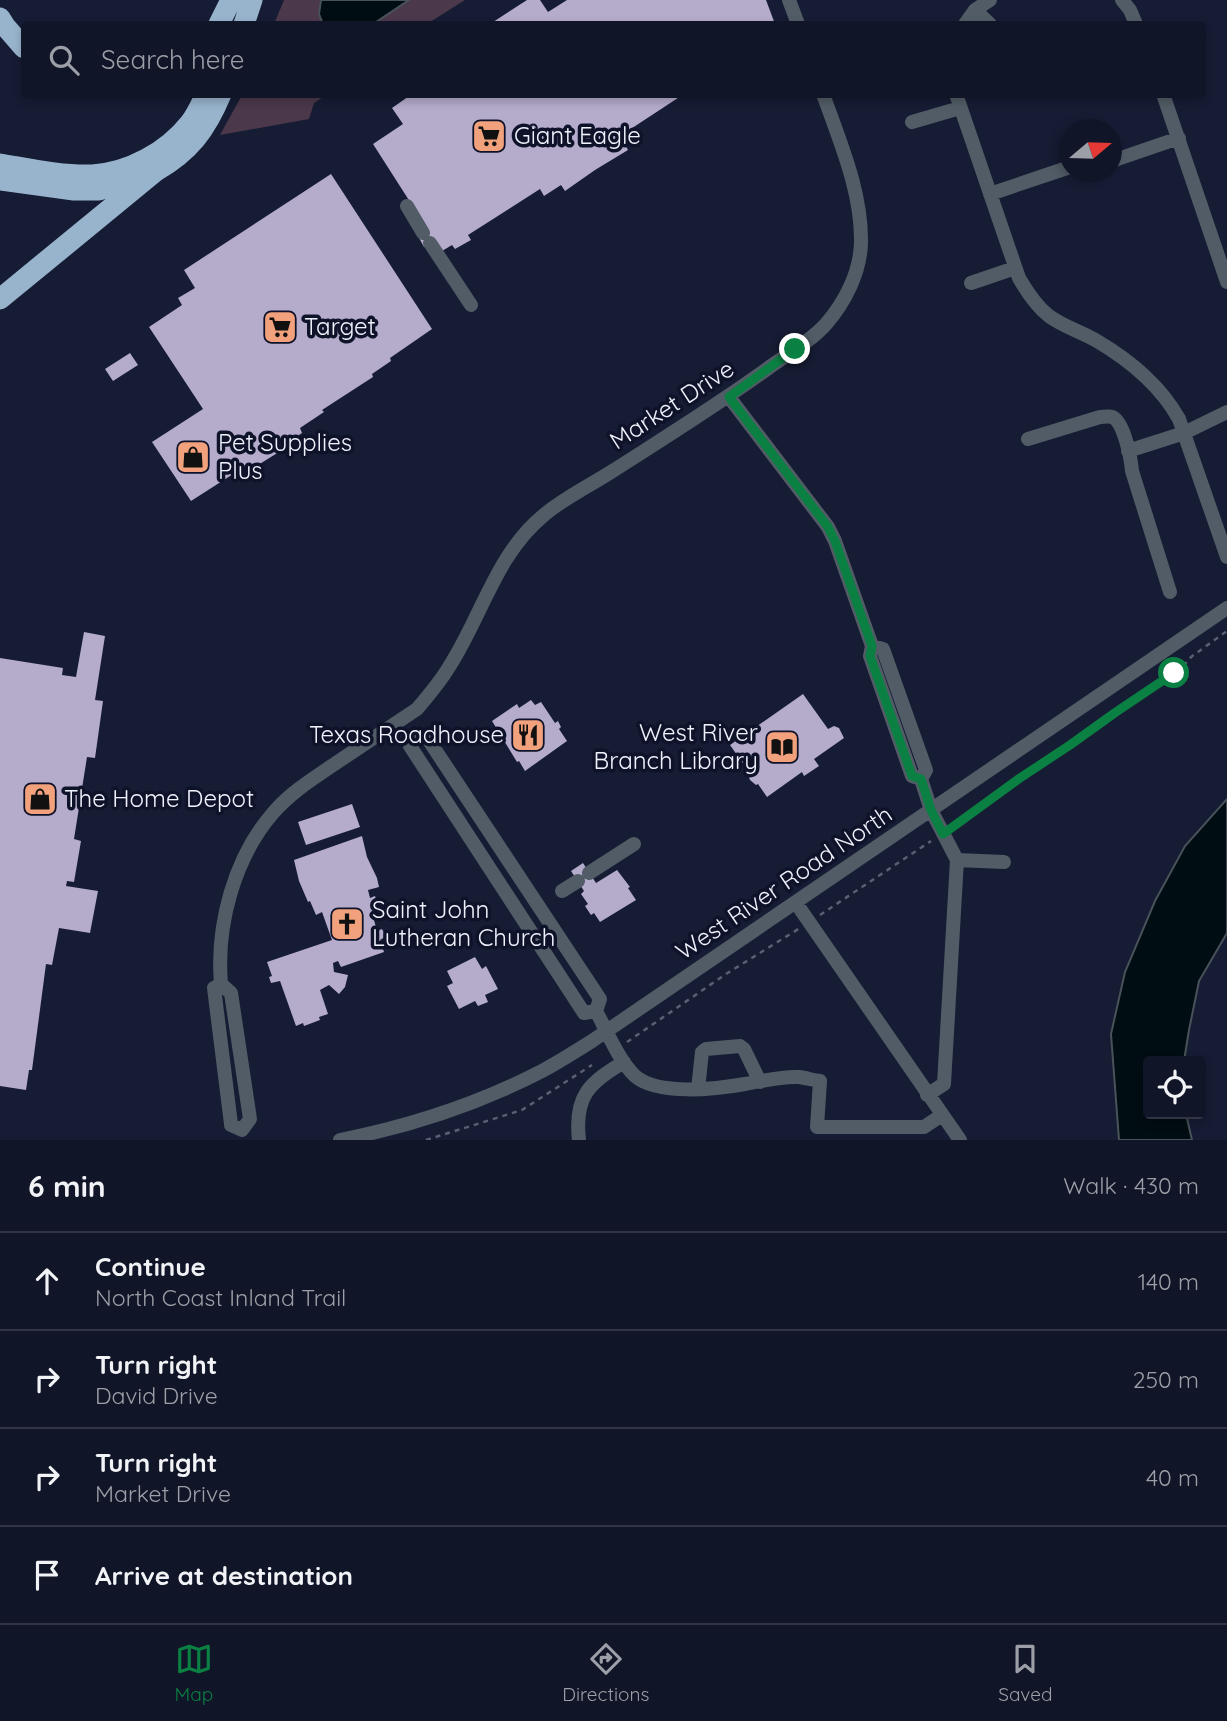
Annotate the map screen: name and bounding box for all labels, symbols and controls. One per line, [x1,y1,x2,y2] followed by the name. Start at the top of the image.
[21,21,1206,98] search box
[45,41,83,79] icon: search
[101,43,245,76] text: Search here
[470,117,508,155] supermarket icon: Giant Eagle
[1059,119,1122,182] north arrow
[514,120,641,150] place label: Giant Eagle
[261,308,299,346] supermarket icon: Target
[304,311,376,341] place label: Target
[779,333,810,364] route end
[604,353,739,455] street label: Market Drive
[218,427,352,485] place label: Pet Supplies Plus
[174,438,212,476] shop icon: Pet Supplies Plus
[1158,657,1189,688] route start
[509,716,547,754] restaurant icon: Texas Roadhouse
[594,717,758,775] place label: West River Branch Library
[309,719,504,749] place label: Texas Roadhouse
[763,728,801,766] library icon: West River Branch Library
[21,780,59,818] shop icon: The Home Depot
[64,783,254,813] place label: The Home Depot
[670,799,897,966] street label: West River Road North
[372,894,555,952] place label: Saint John Lutheran Church
[328,905,366,943] church icon: Saint John Lutheran Church
[1143,1056,1206,1119] map controls
[1143,1056,1206,1119] button: locate
[28,1167,106,1205] text: 6 min
[1063,1171,1199,1200] text: Walk · 430 m
[95,1250,206,1283] text: Continue
[28,1262,66,1300] icon: ahead
[1138,1267,1199,1296] text: 140 m
[95,1283,346,1312] text: North Coast Inland Trail
[95,1348,217,1381] text: Turn right
[28,1360,66,1398] icon: right
[1133,1365,1199,1394] text: 250 m
[95,1381,218,1410] text: David Drive
[95,1446,217,1479] text: Turn right
[28,1458,66,1496] icon: right
[1146,1463,1199,1492] text: 40 m
[95,1479,231,1508] text: Market Drive
[28,1556,66,1594] icon: arrive
[95,1559,353,1592] text: Arrive at destination
[175,1640,213,1706] tab: Map
[562,1640,649,1706] tab: Directions
[998,1640,1053,1706] tab: Saved

